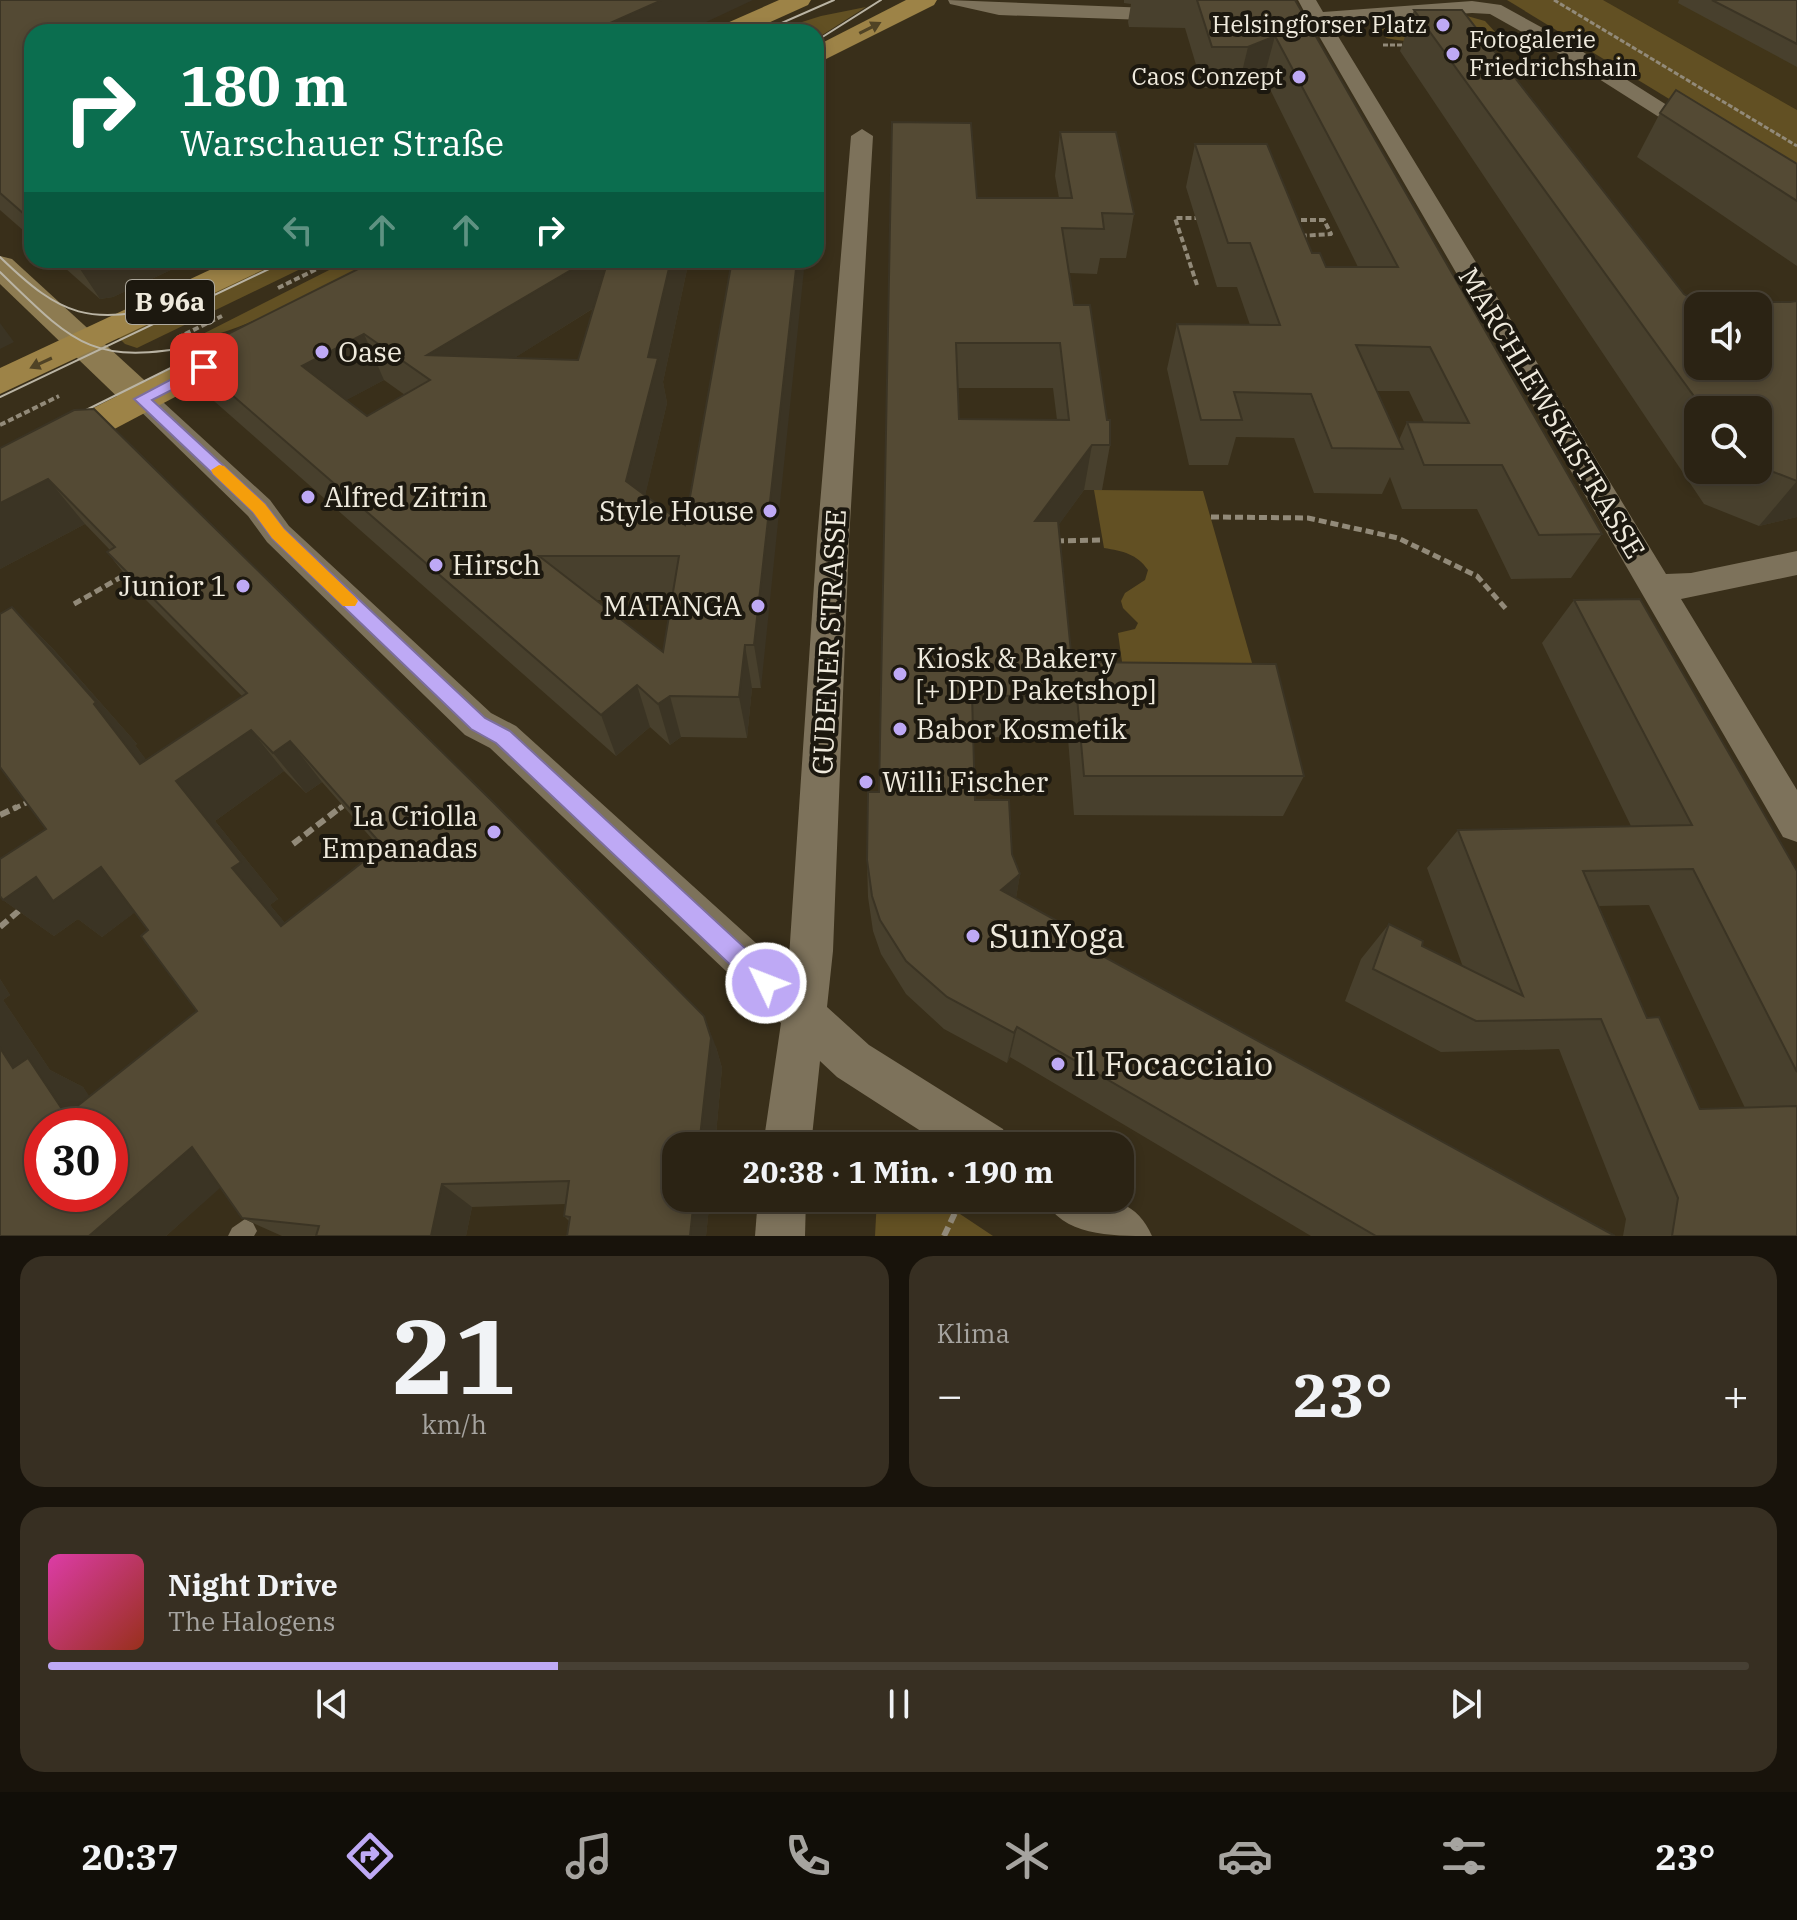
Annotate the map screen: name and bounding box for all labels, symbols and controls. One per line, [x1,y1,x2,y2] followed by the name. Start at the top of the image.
[1212,8,1427,40] place label: Helsingforser Platz
[1434,16,1452,34] marker: Helsingforser Platz
[859,21,882,35] one-way arrow
[1469,23,1638,83] place label: Fotogalerie Friedrichshain
[1444,45,1462,63] marker: Fotogalerie Friedrichshain
[180,49,348,121] text: 180 m
[48,56,152,160] icon: right
[1132,60,1283,92] place label: Caos Conzept
[1290,68,1308,86] marker: Caos Conzept
[180,119,504,166] text: Warschauer Straße
[276,208,320,252] icon: left
[360,208,404,252] icon: ahead
[444,208,488,252] icon: ahead
[528,208,572,252] icon: right
[1451,260,1654,565] street label: MARCHLEWSKISTRASSE
[126,280,214,324] road number: B 96a
[1684,292,1772,484] map controls
[1684,292,1772,380] button: sound
[170,333,238,401] pin
[338,333,402,370] place label: Oase
[313,343,331,361] marker: Oase
[182,345,226,389] icon: arrive
[29,356,53,370] one-way arrow
[1684,396,1772,484] button: search
[324,478,488,515] place label: Alfred Zitrin
[299,488,317,506] marker: Alfred Zitrin
[599,492,754,529] place label: Style House
[761,502,779,520] marker: Style House
[803,508,854,776] street label: GUBENER STRASSE
[452,546,541,583] place label: Hirsch
[427,556,445,574] marker: Hirsch
[119,567,227,604] place label: Junior 1
[234,577,252,595] marker: Junior 1
[603,587,742,624] place label: MATANGA
[749,597,767,615] marker: MATANGA
[916,639,1156,708] place label: Kiosk & Bakery [+ DPD Paketshop]
[891,665,909,683] marker: Kiosk & Bakery [+ DPD Paketshop]
[916,710,1127,747] place label: Babor Kosmetik
[891,720,909,738] marker: Babor Kosmetik
[882,763,1049,800] place label: Willi Fischer
[857,773,875,791] marker: Willi Fischer
[321,797,478,866] place label: La Criolla Empanadas
[485,823,503,841] marker: La Criolla Empanadas
[989,913,1125,957] place label: SunYoga
[964,927,982,945] marker: SunYoga
[724,941,808,1025] position arrow
[1074,1041,1273,1085] place label: Il Focacciaio
[1049,1055,1067,1073] marker: Il Focacciaio
[24,1108,128,1212] speed limit sign: 30
[743,1152,1053,1191] text: 20:38 · 1 Min. · 190 m
[392,1287,517,1423] text: 21
[937,1316,1010,1350] text: Klima
[1293,1355,1393,1434] text: 23°
[937,1366,963,1423] text: −
[1723,1366,1749,1423] text: +
[421,1407,487,1441] text: km/h
[168,1565,338,1604] text: Night Drive
[168,1604,336,1638] text: The Halogens
[310,1682,354,1726] icon: previous
[877,1682,921,1726] icon: pause
[1444,1682,1488,1726] icon: next
[342,1828,398,1884] icon: directions
[561,1828,617,1884] icon: music
[780,1828,836,1884] icon: phone
[999,1828,1055,1884] icon: climate
[1217,1828,1273,1884] icon: car
[1436,1828,1492,1884] icon: filters
[81,1833,179,1880] text: 20:37
[1655,1833,1715,1880] text: 23°

